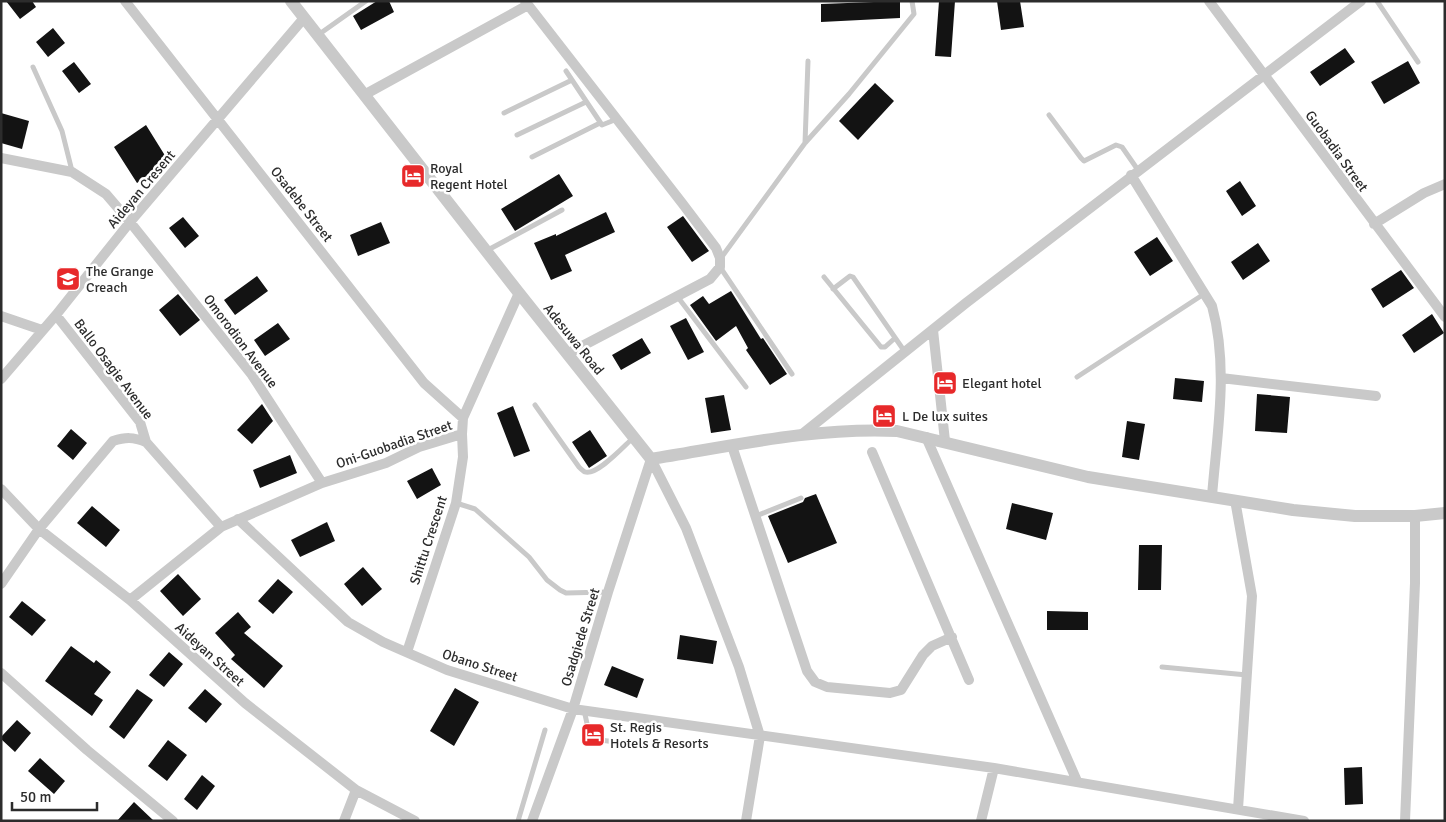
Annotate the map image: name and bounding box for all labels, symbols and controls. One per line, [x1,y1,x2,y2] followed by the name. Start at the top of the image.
[1301,107,1372,195] street label: Guobadia Street
[104,147,179,232] street label: Aideyan Cresent
[430,160,508,193] place label: Royal Regent Hotel
[267,163,336,245] street label: Osadebe Street
[400,163,426,189] hotel icon: Royal Regent Hotel
[86,263,154,296] place label: The Grange Creach
[55,266,81,292] school or university icon: The Grange Creach
[200,291,281,391] street label: Omorodion Avenue
[540,300,608,378] street label: Adesuwa Road
[70,316,157,423] street label: Ballo Osagie Avenue
[932,370,958,396] hotel icon: Elegant hotel
[962,375,1042,392] place label: Elegant hotel
[871,403,897,429] hotel icon: L De lux suites
[902,408,988,425] place label: L De lux suites
[334,417,455,472] street label: Oni-Guobadia Street
[406,494,451,587] street label: Shittu Crescent
[557,586,604,688] street label: Osadgiede Street
[172,619,248,690] street label: Aideyan Street
[440,645,520,686] street label: Obano Street
[610,719,709,752] place label: St. Regis Hotels & Resorts
[580,722,606,748] hotel icon: St. Regis Hotels & Resorts
[12,780,98,812] scale bar
[20,788,51,806] text: 50 m

